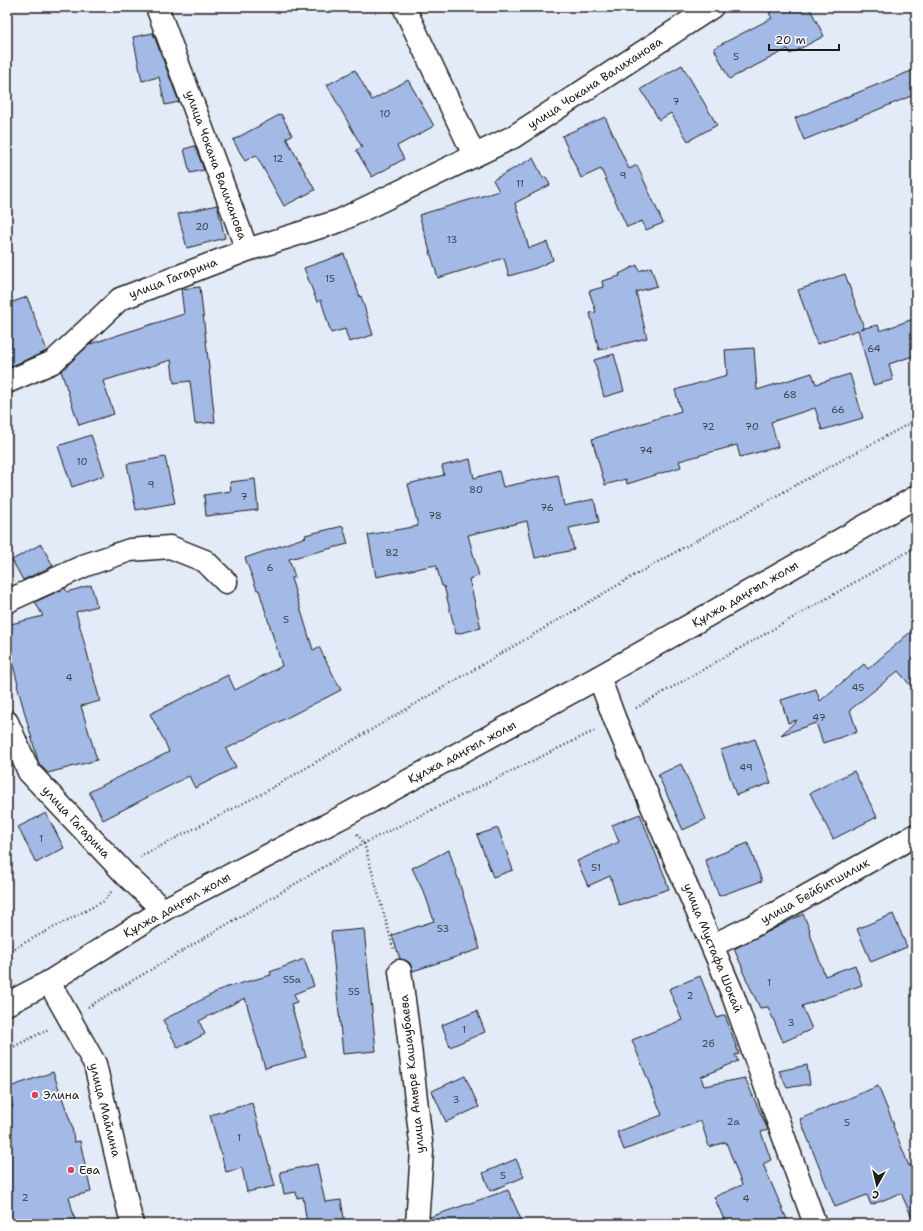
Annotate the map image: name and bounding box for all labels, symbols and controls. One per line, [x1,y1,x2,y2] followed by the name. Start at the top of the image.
[769,26,839,52] scale bar
[775,32,806,48] text: 20 m
[525,33,666,133] street label: улица Чокана Валиханова
[733,50,739,63] house number: 5
[182,88,251,242] street label: улица Чокана Валиханова
[673,95,680,108] house number: 7
[380,107,390,120] house number: 10
[273,152,283,165] house number: 12
[620,169,627,182] house number: 9
[516,177,524,190] house number: 11
[195,220,209,233] house number: 20
[447,233,457,246] house number: 13
[127,254,220,302] street label: улица Гагарина
[325,272,335,285] house number: 15
[867,342,881,355] house number: 64
[783,388,797,401] house number: 68
[831,403,845,416] house number: 66
[701,420,715,433] house number: 72
[745,420,759,433] house number: 70
[639,444,653,457] house number: 74
[77,455,87,468] house number: 10
[148,478,155,491] house number: 9
[469,483,483,496] house number: 80
[241,490,248,503] house number: 7
[540,501,554,514] house number: 76
[428,509,442,522] house number: 78
[385,546,399,559] house number: 82
[689,557,801,631] street label: Құлжа даңғыл жолы
[267,561,274,574] house number: 6
[283,613,289,626] house number: 5
[66,671,73,684] house number: 4
[852,681,864,694] house number: 45
[812,711,826,724] house number: 47
[405,717,519,787] street label: Құлжа даңғыл жолы
[739,761,753,774] house number: 49
[38,782,114,862] street label: улица Гагарина
[39,832,43,845] house number: 1
[758,854,873,928] street label: улица Бейбитшилик
[591,861,601,874] house number: 51
[121,869,233,941] street label: Құлжа даңғыл жолы
[680,881,746,1015] street label: улица Мустафа Шокай
[437,922,449,935] house number: 53
[283,973,302,986] house number: 55а
[767,976,771,989] house number: 1
[348,985,360,998] house number: 55
[687,989,694,1002] house number: 2
[396,993,428,1154] street label: улица Амыре Кашаубаева
[788,1016,795,1029] house number: 3
[462,1023,466,1036] house number: 1
[701,1037,715,1050] house number: 2б
[86,1061,125,1159] street label: улица Майлина
[43,1087,80,1103] place label: Элина
[30,1090,40,1100] marker: Элина
[453,1093,460,1106] house number: 3
[726,1115,740,1128] house number: 2а
[844,1116,850,1129] house number: 5
[237,1131,241,1144] house number: 1
[79,1162,101,1178] place label: Ева
[66,1165,76,1175] marker: Ева
[857,1165,897,1205] north arrow
[500,1169,506,1182] house number: 5
[871,1186,880,1202] text: С
[22,1191,29,1204] house number: 2
[743,1192,750,1205] house number: 4

